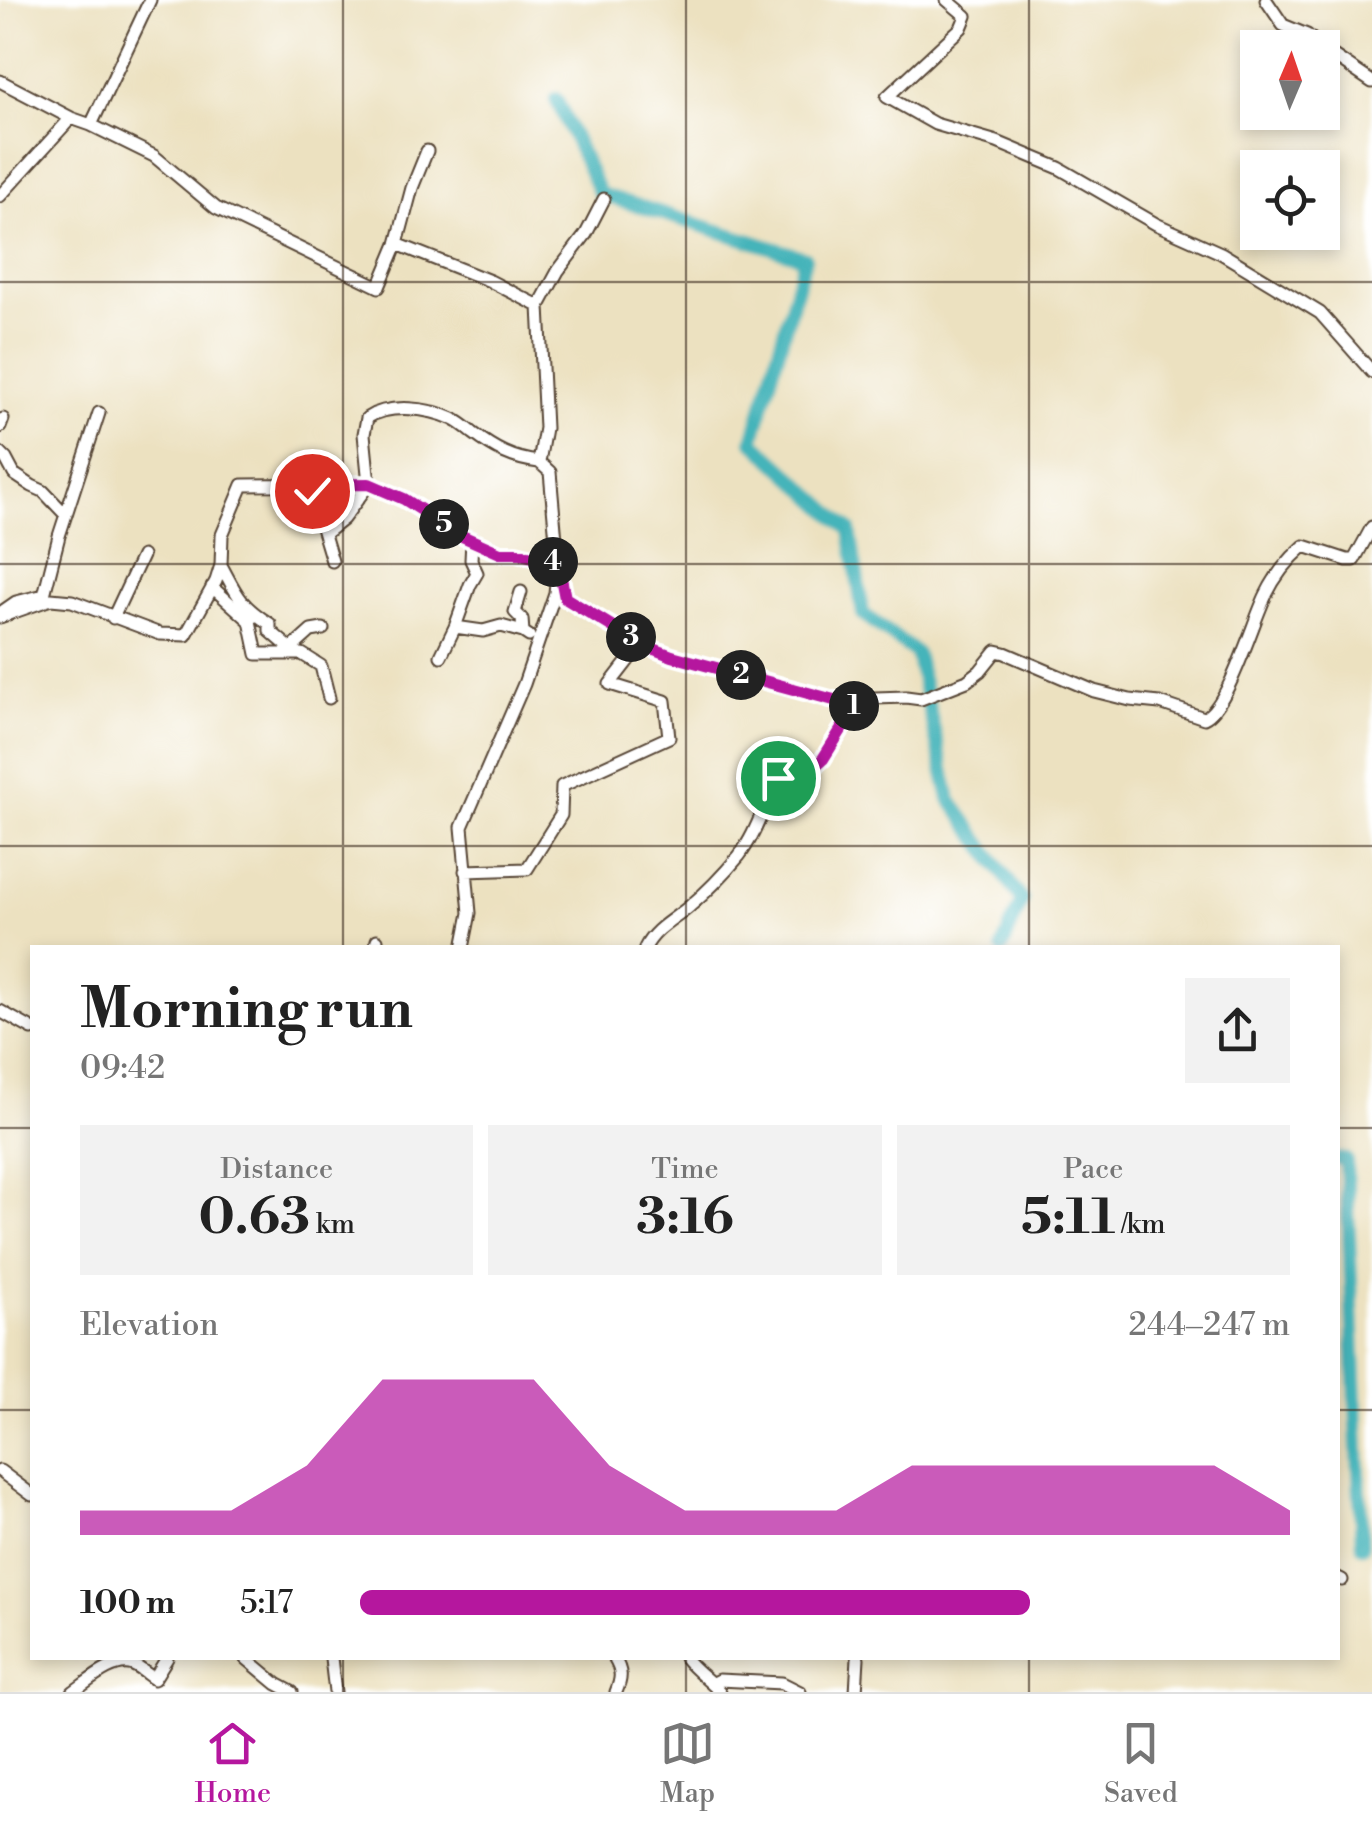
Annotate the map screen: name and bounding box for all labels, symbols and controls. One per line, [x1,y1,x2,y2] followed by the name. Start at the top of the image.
[1240,30,1340,130] north arrow
[1240,30,1340,250] map controls
[1240,150,1340,250] button: locate
[270,449,355,534] pin
[285,464,340,519] icon: check
[419,499,469,549] pin: 5
[435,506,453,541] text: 5
[528,537,578,587] pin: 4
[544,544,562,579] text: 4
[606,612,656,662] pin: 3
[623,619,639,654] text: 3
[716,650,766,700] pin: 2
[732,657,750,692] text: 2
[829,681,879,731] pin: 1
[847,688,861,723] text: 1
[736,736,821,821] pin
[751,751,806,806] icon: arrive
[80,976,413,1045] text: Morning run
[1185,978,1290,1083] button: share
[80,1048,165,1088] text: 09:42
[220,1152,333,1187] text: Distance
[651,1152,719,1187] text: Time
[1063,1152,1123,1187] text: Pace
[198,1187,310,1249] text: 0.63
[636,1187,734,1249] text: 3:16
[1021,1187,1115,1249] text: 5:11
[310,1207,355,1242] text: km
[1115,1207,1166,1242] text: /km
[80,1305,219,1345] text: Elevation
[1129,1305,1290,1345] text: 244–247 m
[80,1583,175,1623] text: 100 m
[240,1583,293,1623] text: 5:17
[194,1716,271,1811] tab: Home
[660,1716,715,1811] tab: Map
[1104,1716,1178,1811] tab: Saved

